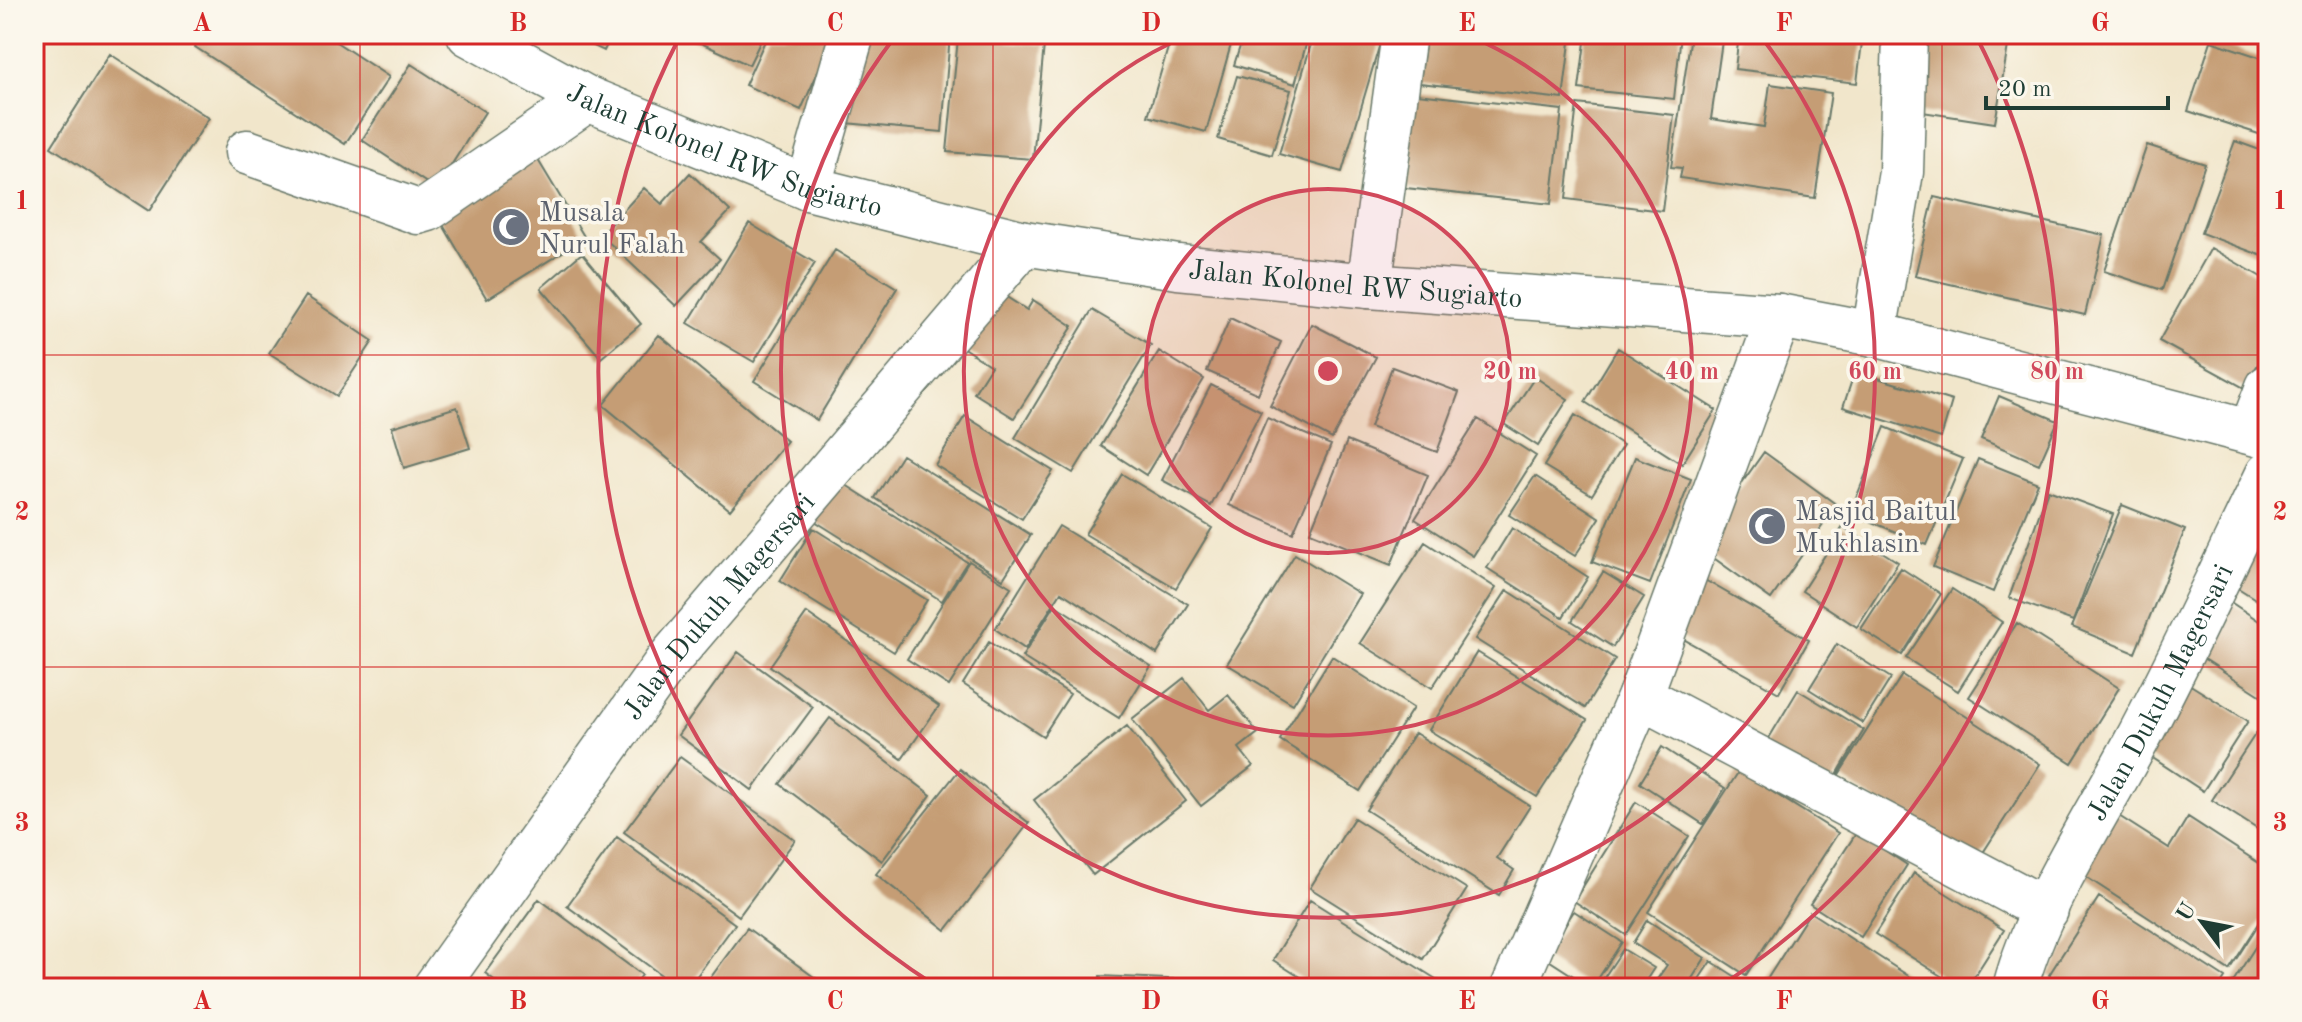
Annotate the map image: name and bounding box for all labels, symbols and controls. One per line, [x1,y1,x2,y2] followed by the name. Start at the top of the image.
[192,11,212,37] text: A
[509,11,527,37] text: B
[826,11,844,37] text: C
[1141,11,1161,37] text: D
[1458,11,1476,37] text: E
[1775,11,1793,37] text: F
[2091,11,2109,37] text: G
[1986,60,2168,110] scale bar
[1998,78,2052,102] text: 20 m
[561,79,885,223] street label: Jalan Kolonel RW Sugiarto
[14,189,30,215] text: 1
[2272,189,2288,215] text: 1
[539,200,685,260] place label: Musala Nurul Falah
[490,206,532,248] mosque icon: Musala Nurul Falah
[1187,257,1523,314] street label: Jalan Kolonel RW Sugiarto
[1314,357,1342,385] centre of rings
[1483,361,1537,385] text: 20 m
[1665,361,1719,385] text: 40 m
[1848,361,1902,385] text: 60 m
[2030,361,2084,385] text: 80 m
[619,489,821,726] street label: Jalan Dukuh Magersari
[1795,499,1956,559] place label: Masjid Baitul Mukhlasin
[14,500,30,526] text: 2
[2272,500,2288,526] text: 2
[1746,505,1788,547] mosque icon: Masjid Baitul Mukhlasin
[2084,561,2240,826] street label: Jalan Dukuh Magersari
[14,811,30,837] text: 3
[2272,811,2288,837] text: 3
[2162,882,2242,962] north arrow
[2173,899,2201,926] text: U
[192,989,212,1015] text: A
[509,989,527,1015] text: B
[826,989,844,1015] text: C
[1141,989,1161,1015] text: D
[1458,989,1476,1015] text: E
[1775,989,1793,1015] text: F
[2091,989,2109,1015] text: G

